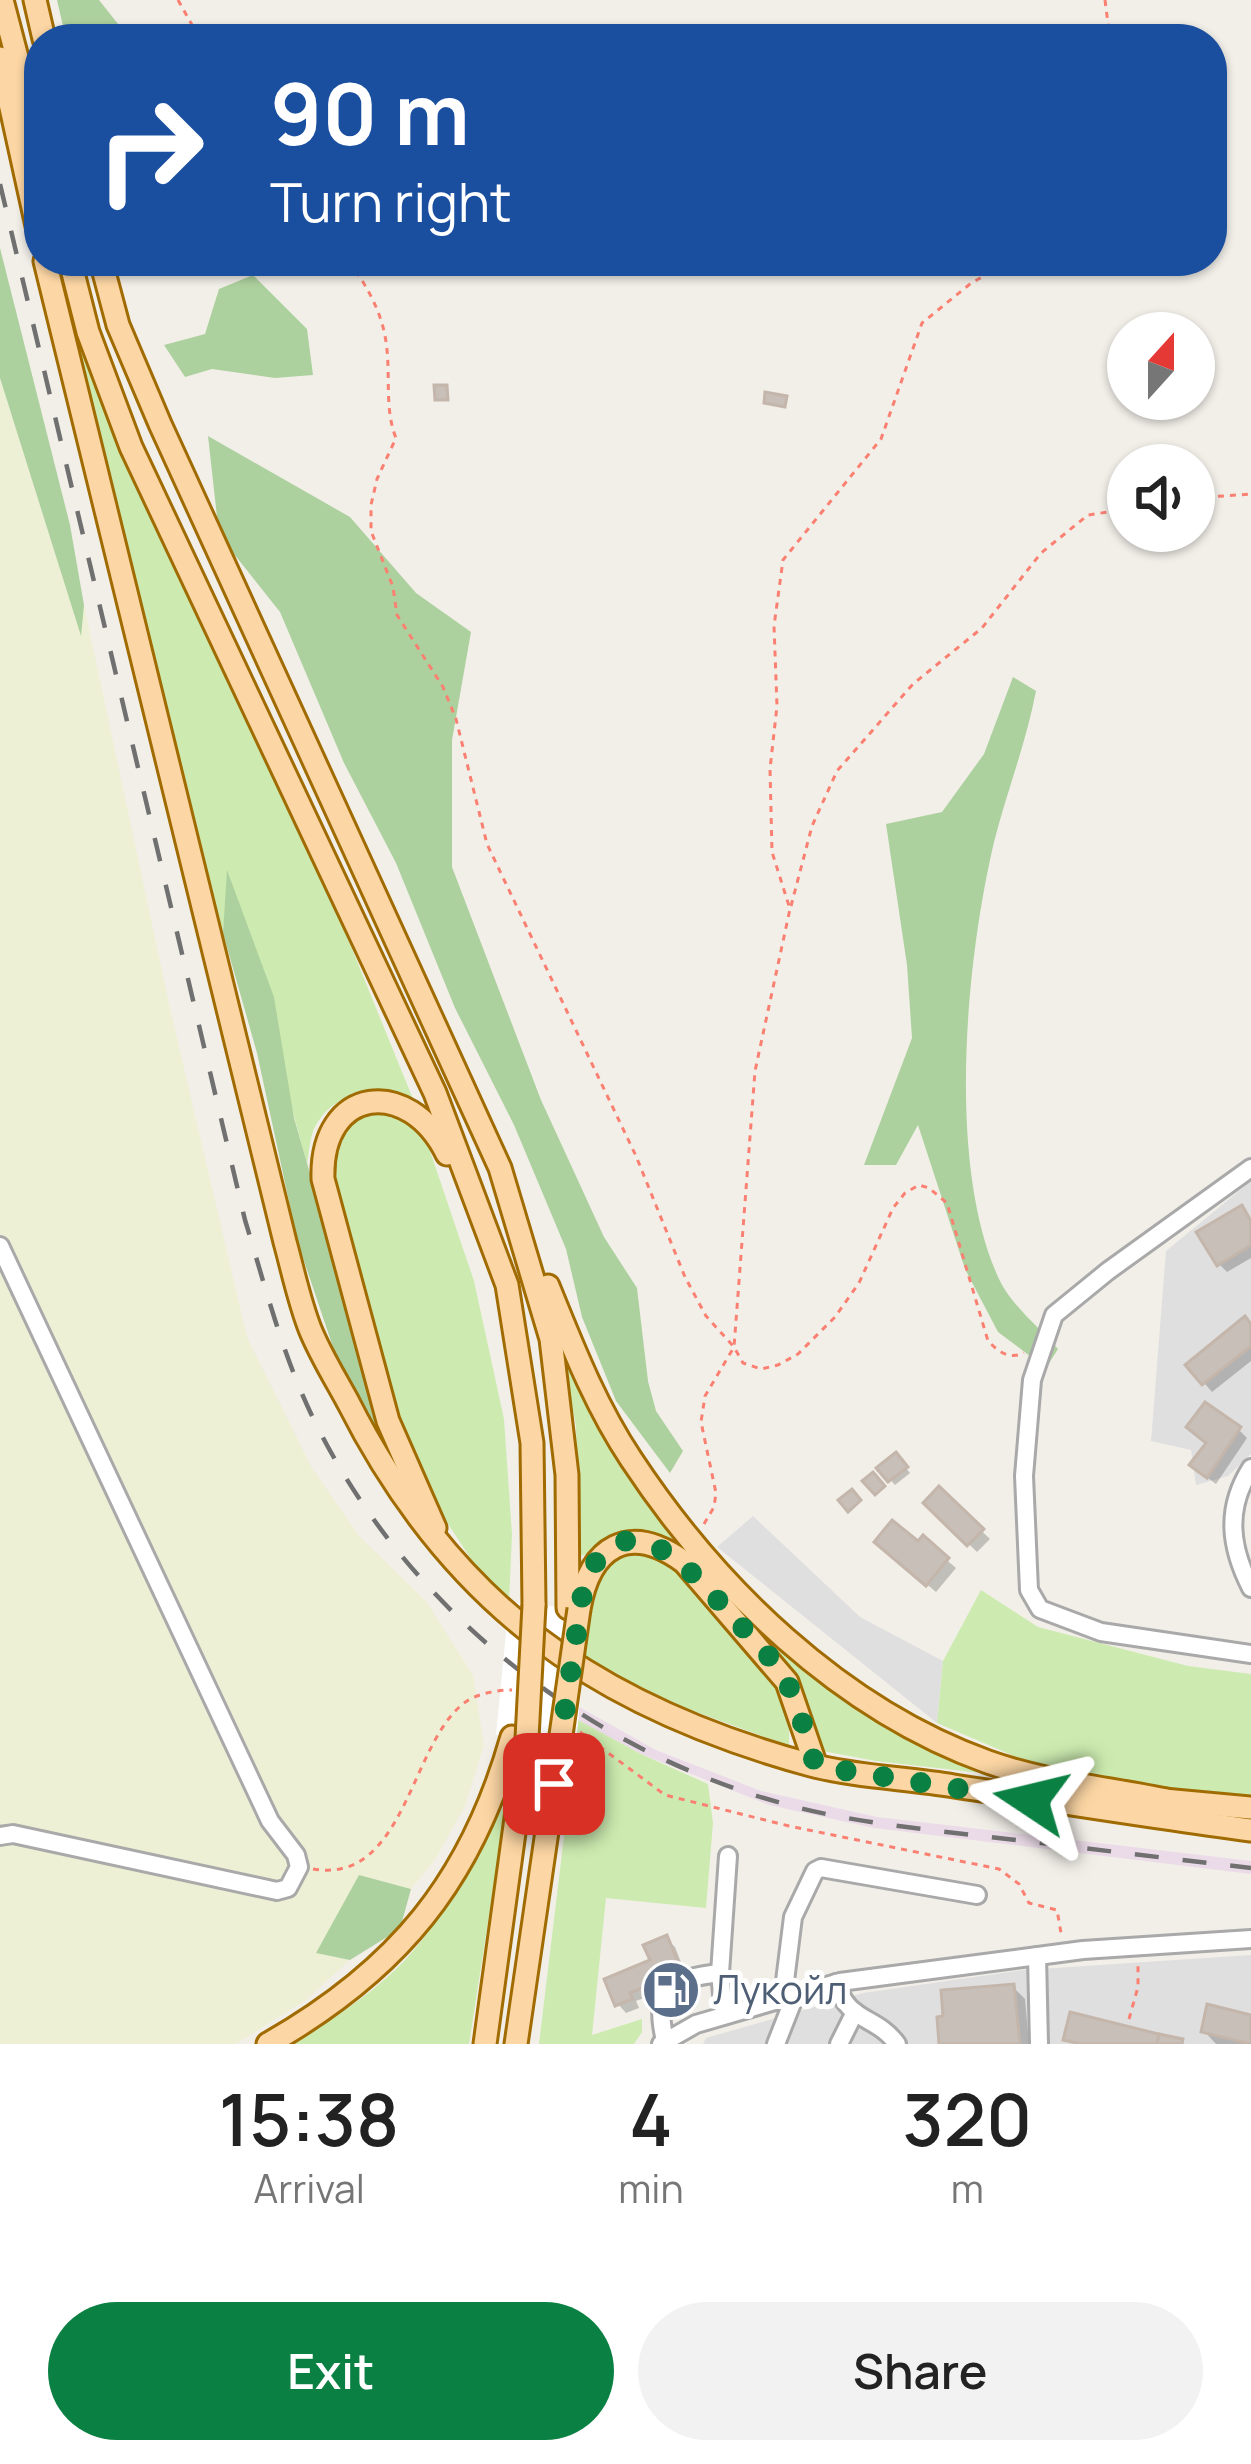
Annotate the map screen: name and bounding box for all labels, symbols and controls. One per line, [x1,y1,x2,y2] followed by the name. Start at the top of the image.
[270,55,470,170] text: 90 m
[72,72,228,228] icon: right
[270,164,512,238] text: Turn right
[1107,312,1215,420] north arrow
[1107,312,1215,552] map controls
[1107,444,1215,552] button: sound
[503,1733,605,1835] pin
[968,1737,1094,1863] position arrow
[521,1751,587,1817] icon: arrive
[640,1959,702,2021] fuel station icon: Лукойл
[713,1962,848,2016] place label: Лукойл
[219,2069,399,2168] text: 15:38
[629,2069,673,2168] text: 4
[902,2069,1032,2168] text: 320
[253,2161,365,2215] text: Arrival
[618,2161,684,2215] text: min
[951,2161,984,2215] text: m
[48,2302,614,2440] button: Exit
[638,2302,1203,2440] button: Share

